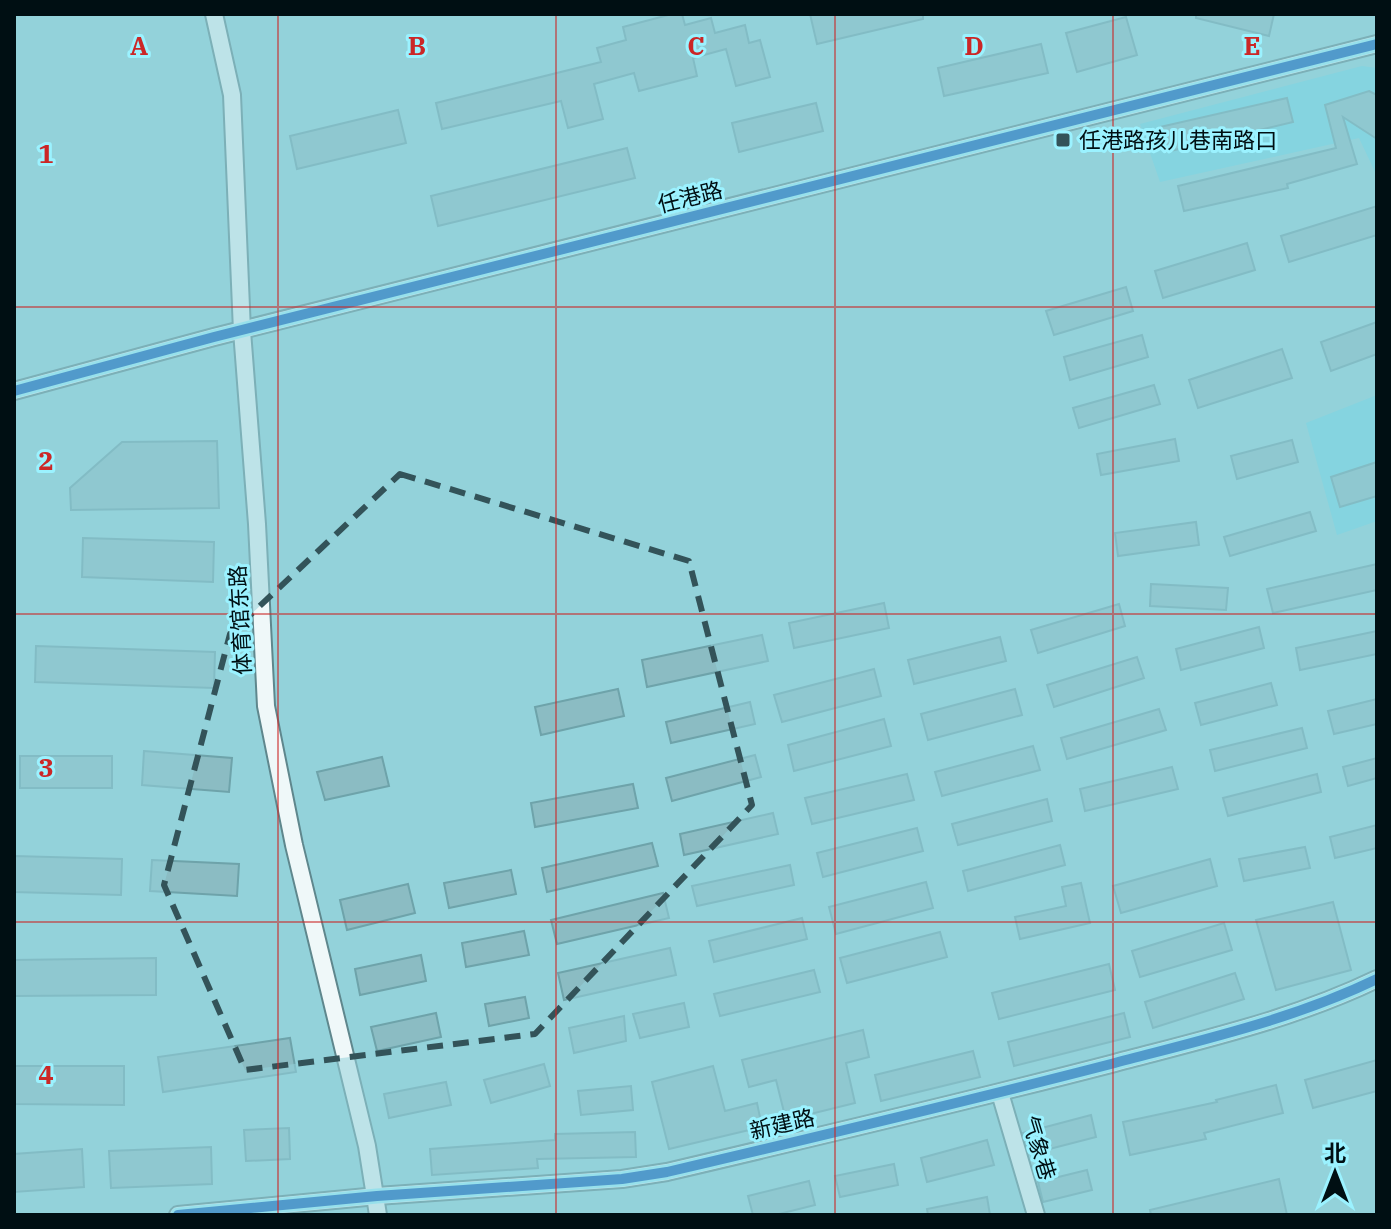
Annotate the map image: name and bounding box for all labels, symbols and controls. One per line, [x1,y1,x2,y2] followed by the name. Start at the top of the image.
[130,28,148,62] text: A
[408,28,426,62] text: B
[687,28,705,62] text: C
[964,28,984,62] text: D
[1243,28,1261,62] text: E
[1079,125,1277,154] place label: 任港路孩儿巷南路口
[1054,131,1072,149] marker: 任港路孩儿巷南路口
[38,136,54,170] text: 1
[654,174,725,219] street label: 任港路
[38,443,54,477] text: 2
[222,564,257,676] street label: 体育馆东路
[38,750,54,784] text: 3
[38,1057,54,1091] text: 4
[746,1102,817,1145] street label: 新建路
[1016,1112,1063,1184] street label: 气象巷
[1295,1133,1375,1213] north arrow
[1324,1138,1346,1167] text: 北

